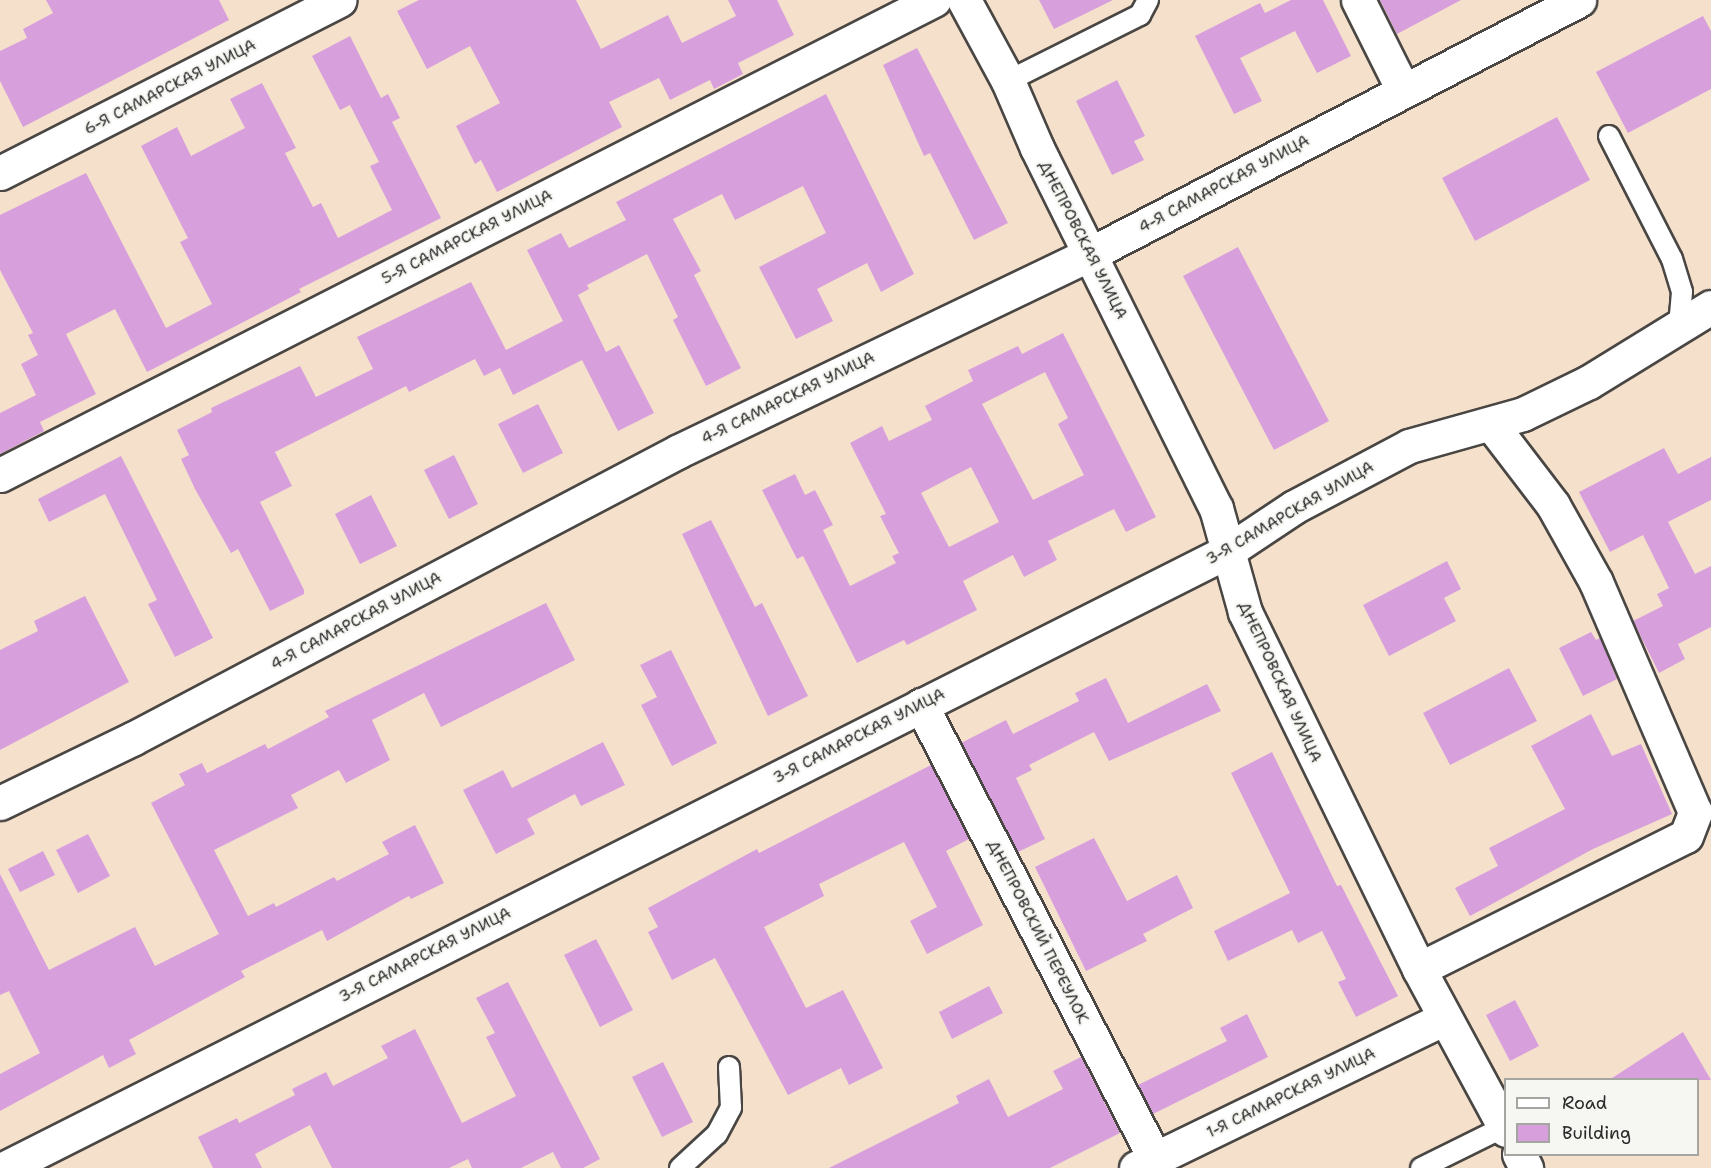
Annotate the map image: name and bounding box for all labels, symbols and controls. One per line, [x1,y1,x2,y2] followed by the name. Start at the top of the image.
[81,35,259,139] street label: 6-Я САМАРСКАЯ УЛИЦА
[1135,131,1313,237] street label: 4-Я САМАРСКАЯ УЛИЦА
[1035,158,1131,322] street label: ДНЕПРОВСКАЯ УЛИЦА
[378,185,556,289] street label: 5-Я САМАРСКАЯ УЛИЦА
[698,348,878,448] street label: 4-Я САМАРСКАЯ УЛИЦА
[1203,457,1377,569] street label: 3-Я САМАРСКАЯ УЛИЦА
[267,568,445,674] street label: 4-Я САМАРСКАЯ УЛИЦА
[1234,599,1326,765] street label: ДНЕПРОВСКАЯ УЛИЦА
[770,684,948,788] street label: 3-Я САМАРСКАЯ УЛИЦА
[983,837,1093,1027] street label: ДНЕПРОВСКИЙ ПЕРЕУЛОК
[336,903,514,1007] street label: 3-Я САМАРСКАЯ УЛИЦА
[1203,1044,1379,1142] street label: 1-Я САМАРСКАЯ УЛИЦА
[1504,1078,1699,1156] legend
[1562,1091,1607,1115] text: Road
[1562,1121,1631,1145] text: Building

